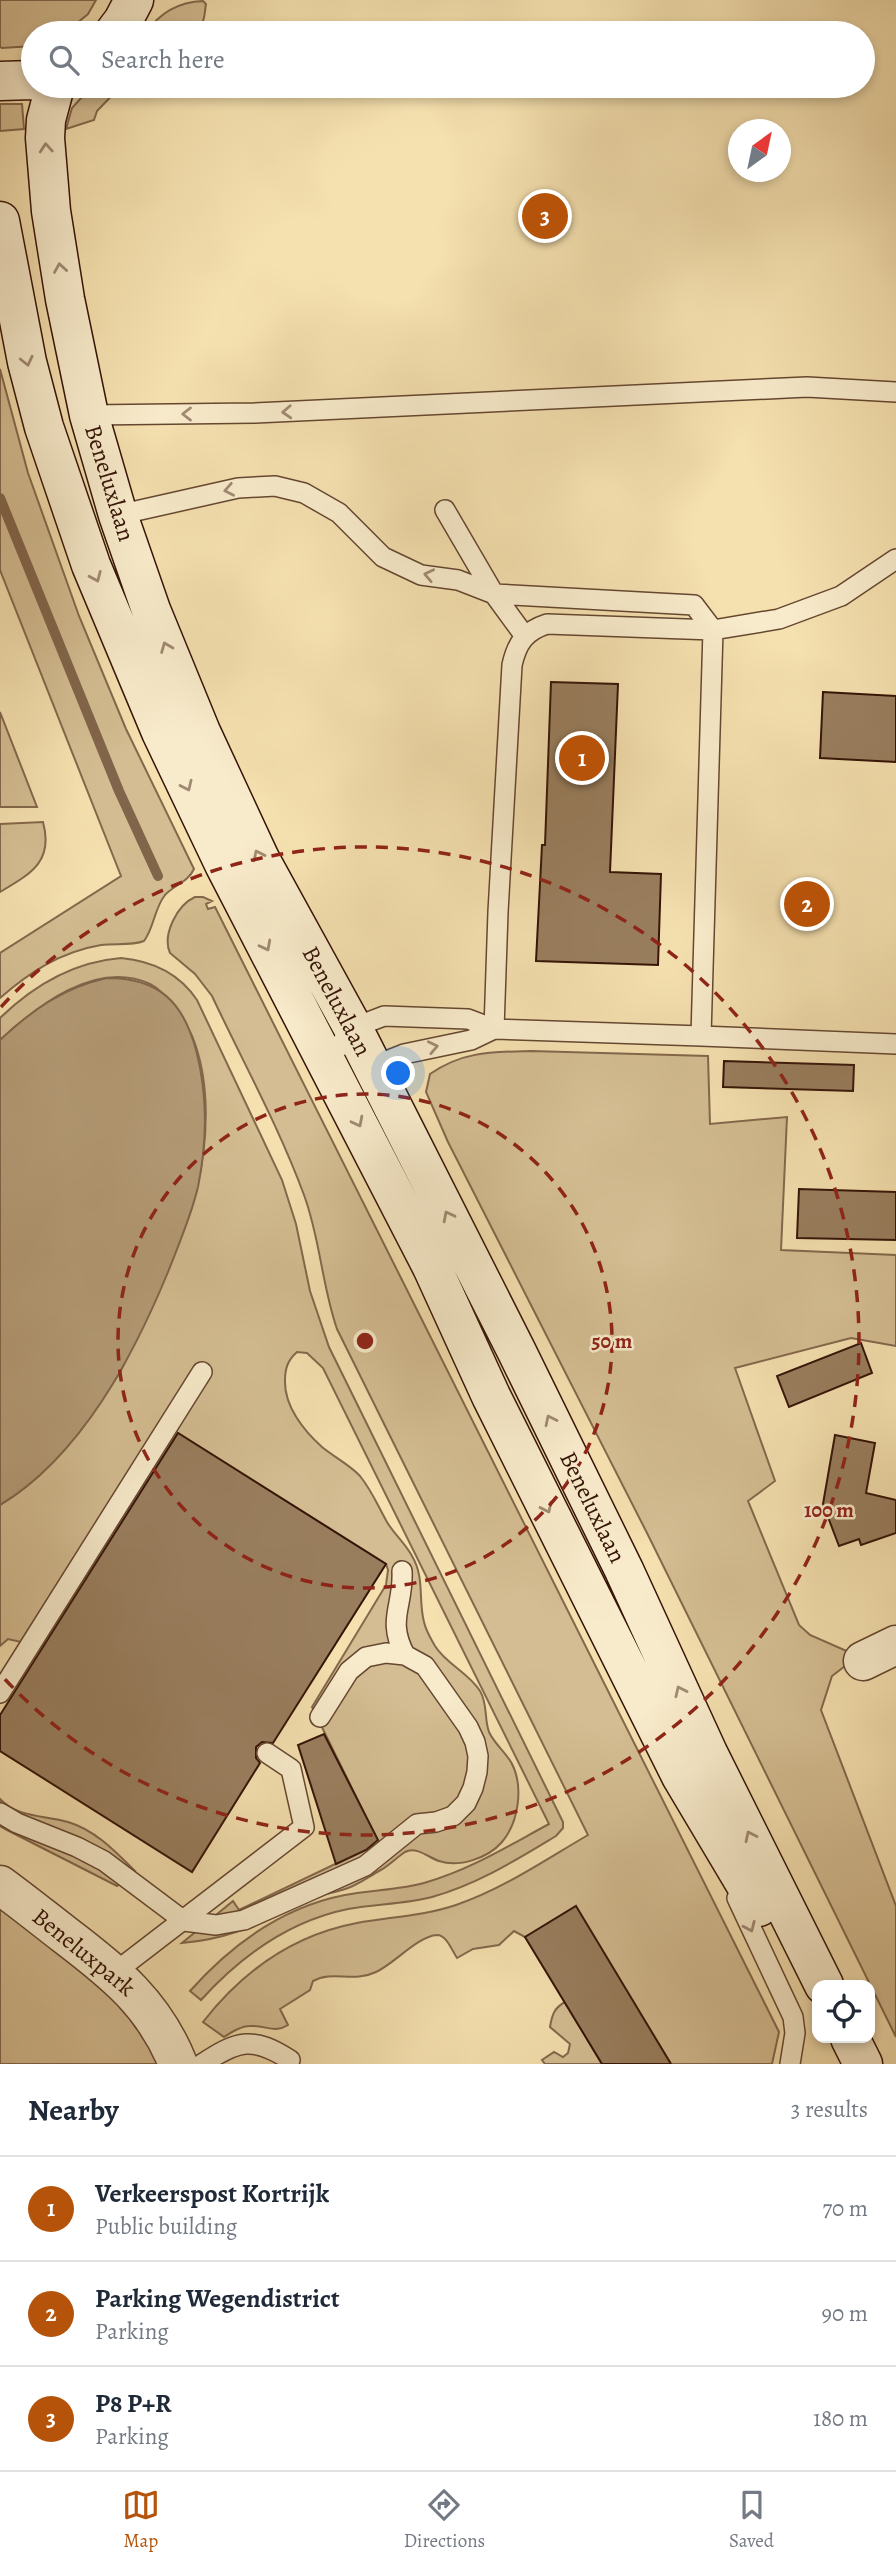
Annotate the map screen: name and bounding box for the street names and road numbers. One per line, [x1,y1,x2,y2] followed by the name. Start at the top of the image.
[77,421,143,545] street label: Beneluxlaan
[295,940,379,1062] street label: Beneluxlaan
[552,1446,634,1568] street label: Beneluxlaan
[26,1901,142,2003] street label: Beneluxpark

